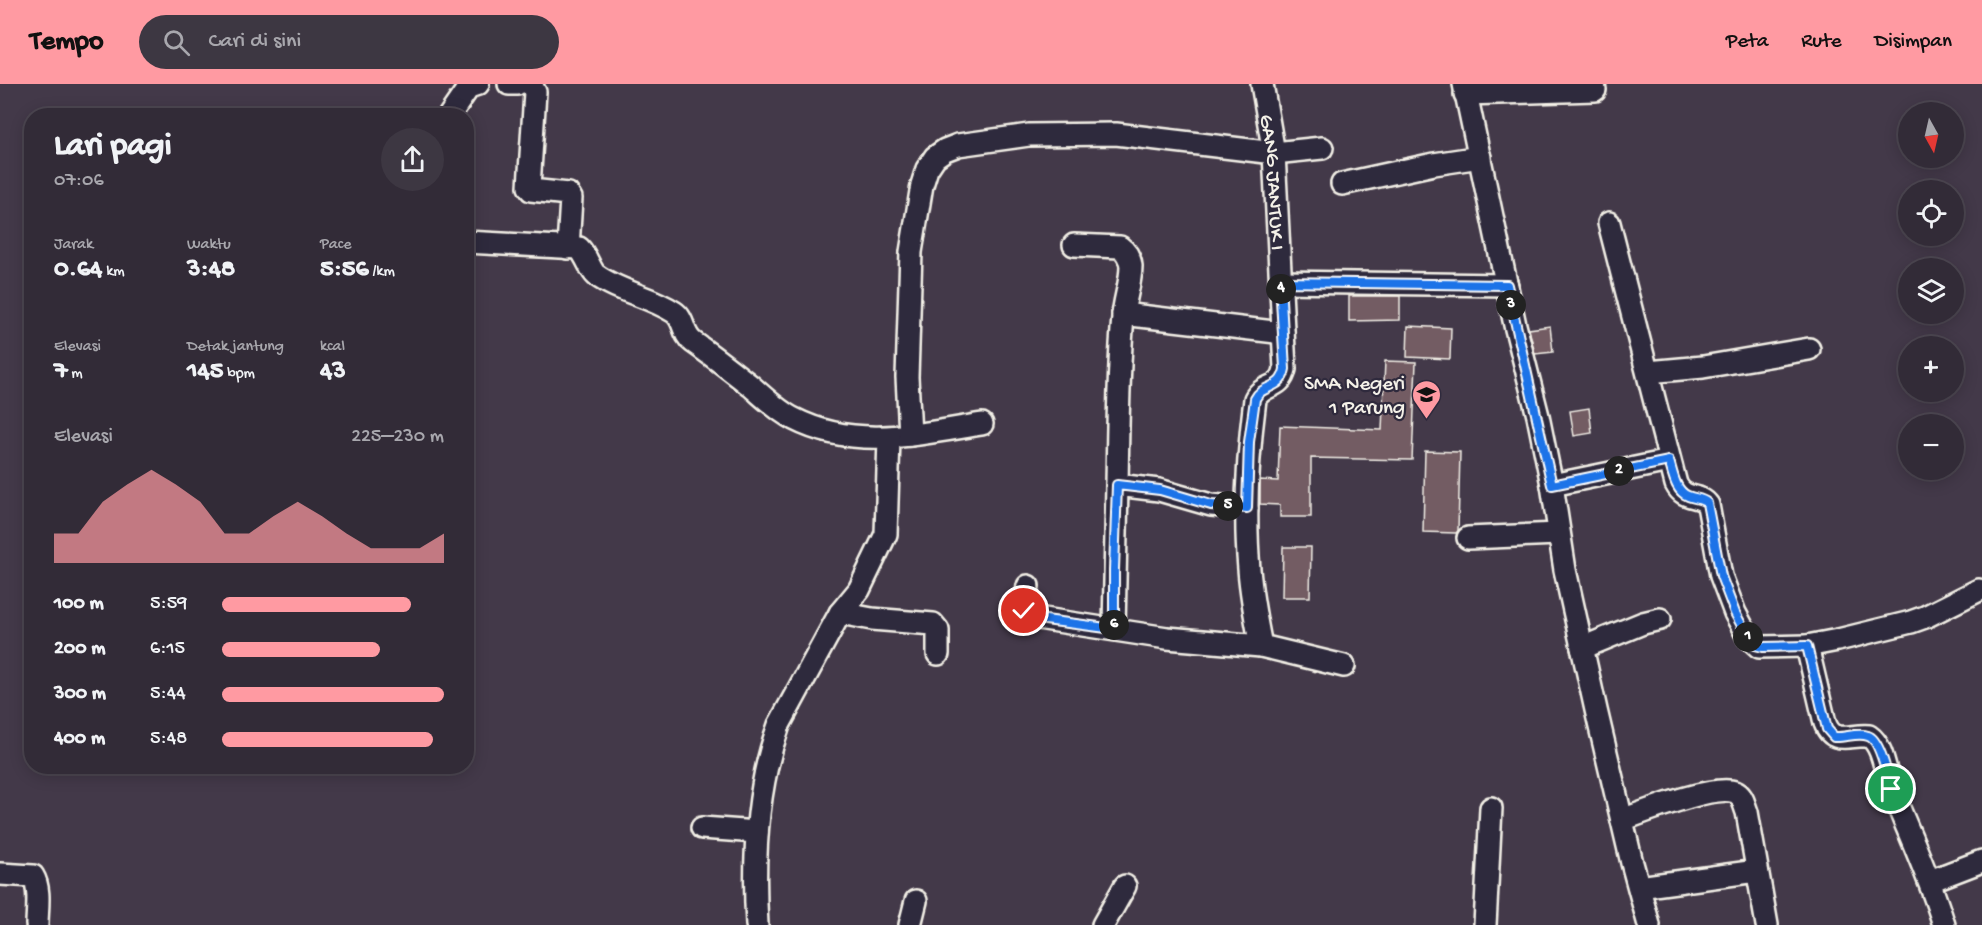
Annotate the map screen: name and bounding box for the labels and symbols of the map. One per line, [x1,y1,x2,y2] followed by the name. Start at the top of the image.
[1898,102,1964,168] north arrow
[1251,113,1288,251] street label: GANG JANTUK I
[1266,274,1296,304] pin: 4
[1496,290,1526,320] pin: 3
[1304,373,1405,422] place label: SMA Negeri 1 Parung
[1410,378,1442,420] school or university icon: SMA Negeri 1 Parung
[1604,456,1634,486] pin: 2
[1213,491,1243,521] pin: 5
[998,585,1049,636] pin
[1099,610,1129,640] pin: 6
[1733,622,1763,652] pin: 1
[1865,763,1916,814] pin

